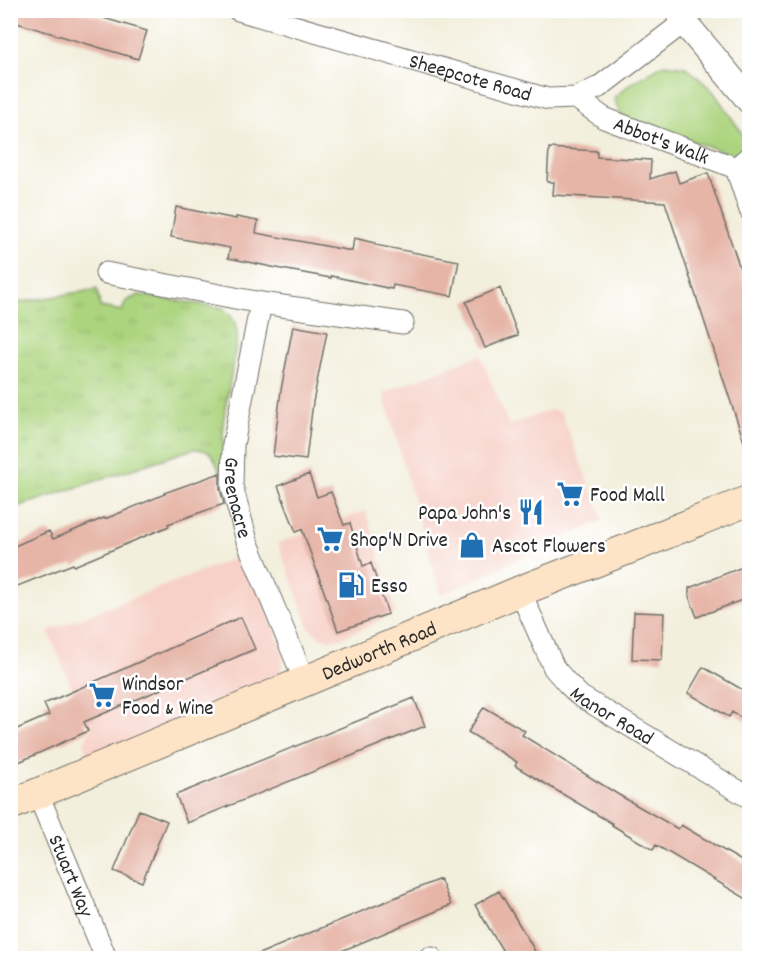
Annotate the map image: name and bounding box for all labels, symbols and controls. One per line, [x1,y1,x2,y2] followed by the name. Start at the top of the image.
[405,48,534,111] street label: Sheepcote Road
[608,111,713,174] street label: Abbot's Walk
[214,457,258,542] street label: Greenacre
[555,479,585,509] supermarket icon: Food Mall
[590,482,665,512] place label: Food Mall
[516,497,546,527] restaurant icon: Papa John's
[418,500,511,530] place label: Papa John's
[315,524,345,554] supermarket icon: Shop'N Drive
[350,527,448,557] place label: Shop'N Drive
[457,530,487,560] shop icon: Ascot Flowers
[492,533,606,563] place label: Ascot Flowers
[336,570,366,600] fuel station icon: Esso
[371,573,408,603] place label: Esso
[318,616,442,690] street label: Dedworth Road
[122,671,214,725] place label: Windsor Food & Wine
[87,680,117,710] supermarket icon: Windsor Food & Wine
[561,681,658,755] street label: Manor Road
[38,831,100,923] street label: Stuart Way

